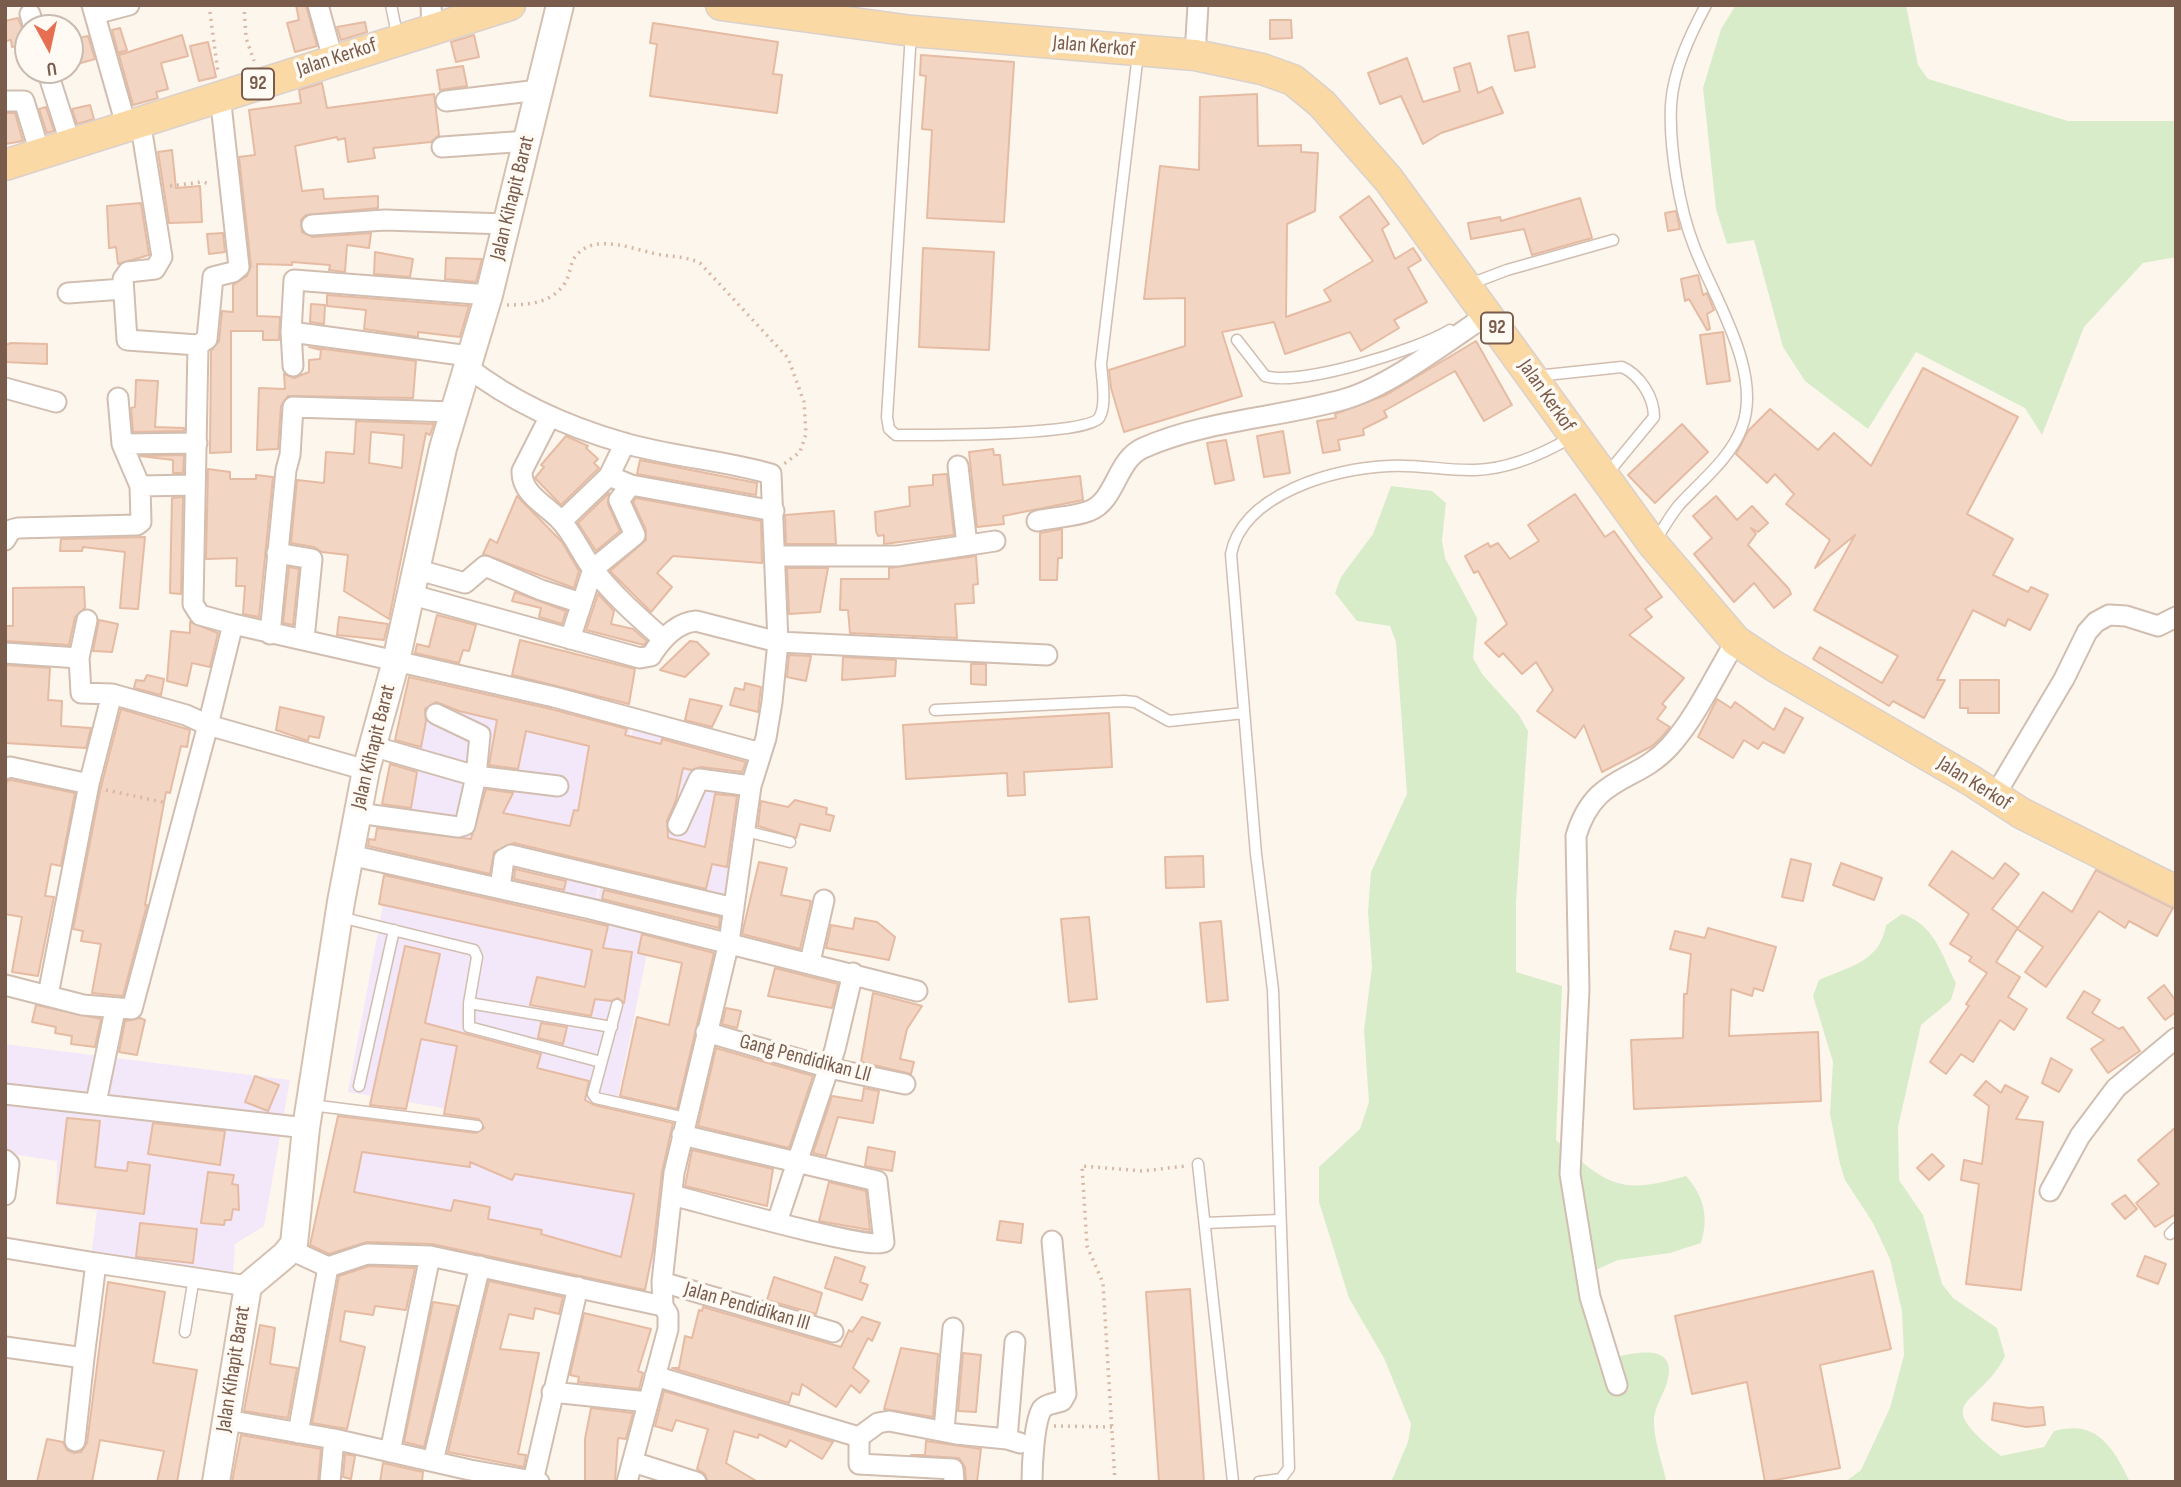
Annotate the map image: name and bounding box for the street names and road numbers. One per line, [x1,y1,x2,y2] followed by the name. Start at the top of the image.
[1052,31,1136,63] street label: Jalan Kerkof
[294,33,380,83] street label: Jalan Kerkof
[242,68,274,100] road number: 92
[485,133,541,263] street label: Jalan Kihapit Barat
[1481,312,1513,344] road number: 92
[1512,355,1580,437] street label: Jalan Kerkof
[346,682,402,812] street label: Jalan Kihapit Barat
[1932,751,2016,817] street label: Jalan Kerkof
[737,1029,873,1089] street label: Gang Pendidikan Lll
[681,1277,813,1337] street label: Jalan Pendidikan III
[212,1304,256,1434] street label: Jalan Kihapit Barat

